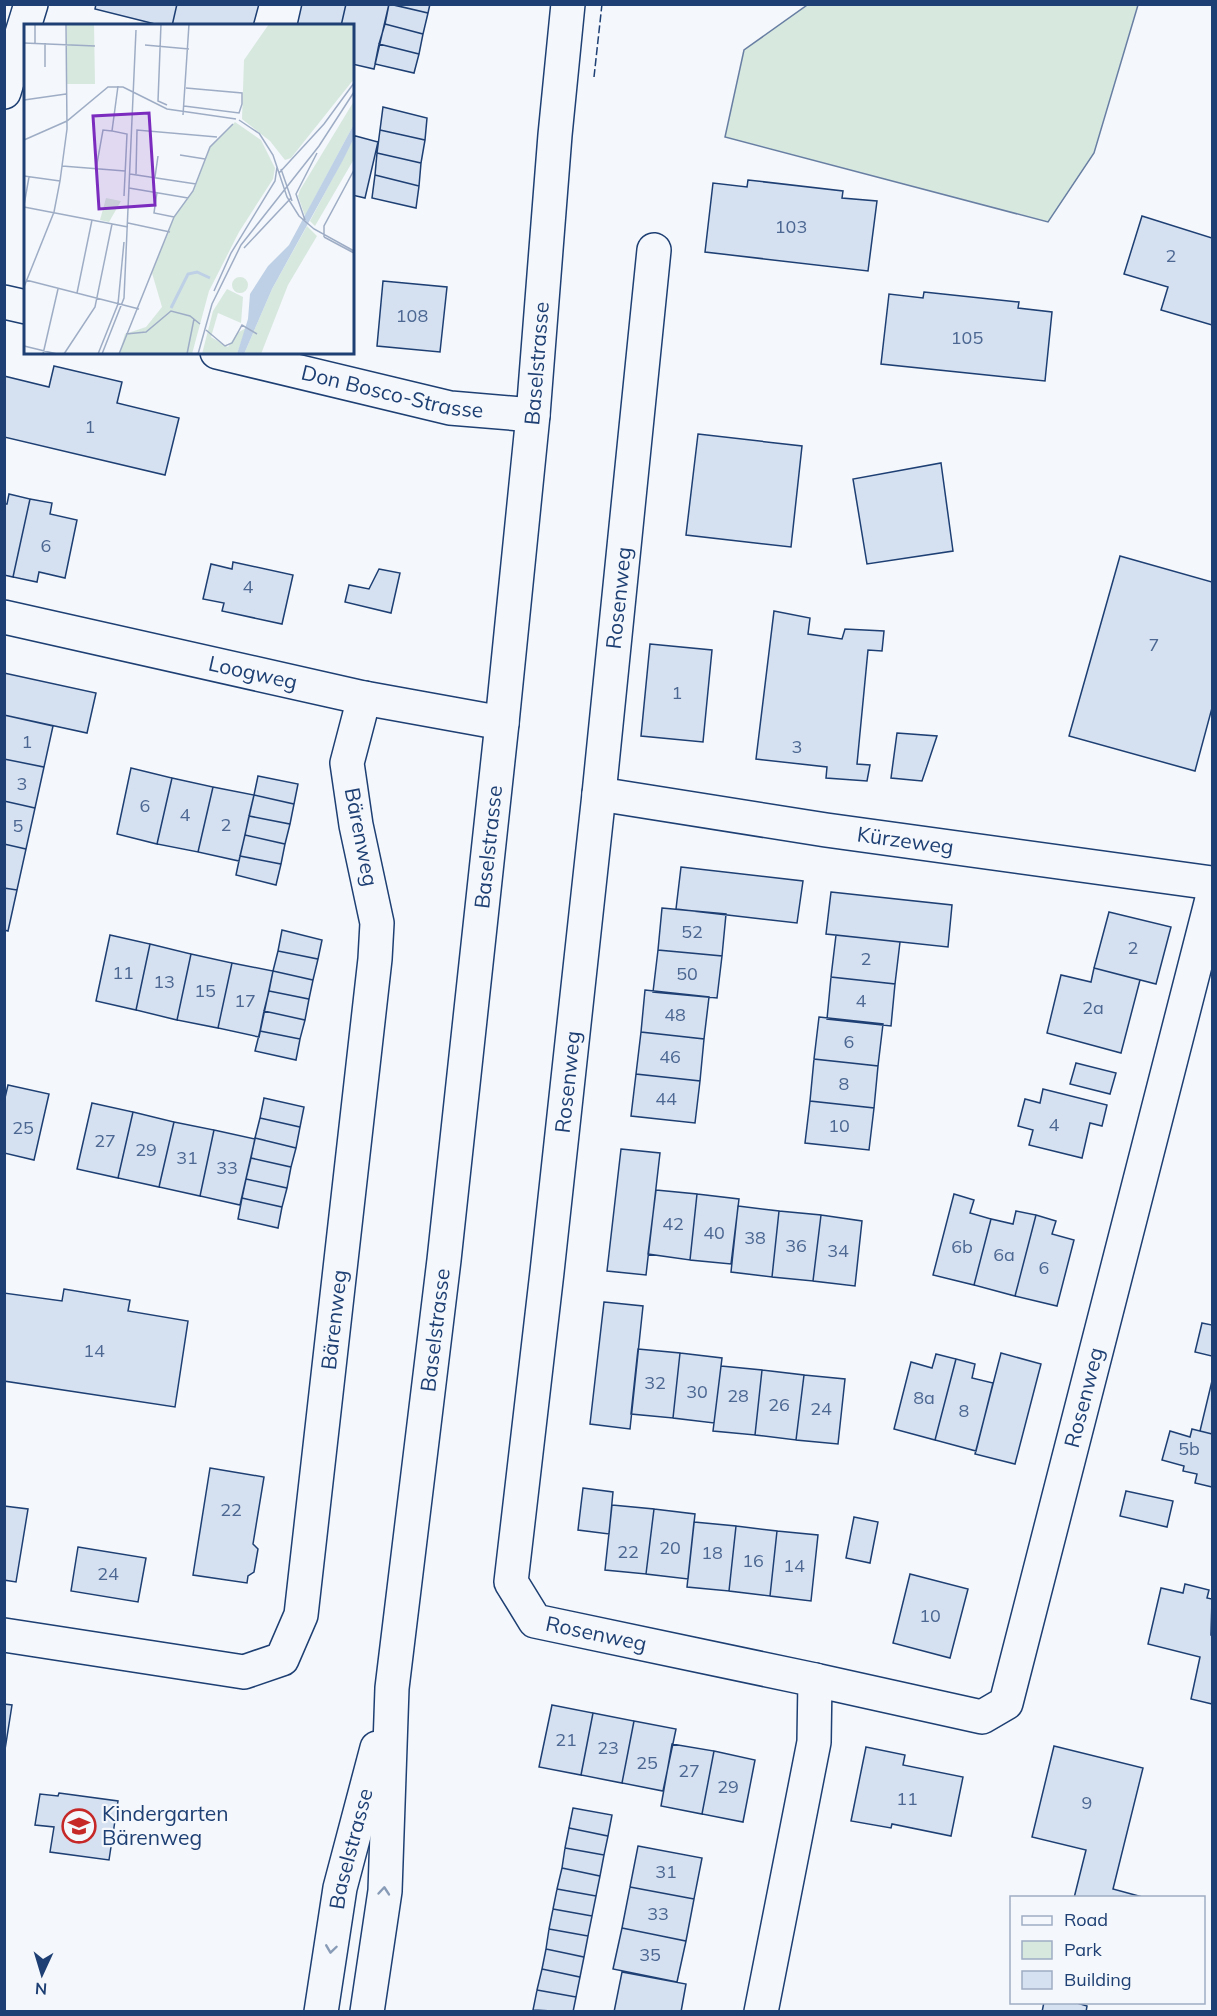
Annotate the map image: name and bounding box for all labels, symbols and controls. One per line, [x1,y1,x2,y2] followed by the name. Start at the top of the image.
[24,24,354,354] inset map
[775,215,807,238] house number: 103
[1166,244,1176,267] house number: 2
[518,301,554,426] street label: Baselstrasse
[396,304,428,327] house number: 108
[951,326,983,349] house number: 105
[299,359,484,423] street label: Don Bosco-Strasse
[85,415,95,438] house number: 1
[41,534,51,557] house number: 6
[600,546,636,650] street label: Rosenweg
[243,575,254,598] house number: 4
[1149,633,1159,656] house number: 7
[206,649,300,695] street label: Loogweg
[672,681,682,704] house number: 1
[22,730,32,753] house number: 1
[792,735,802,758] house number: 3
[17,772,27,795] house number: 3
[468,784,507,910] street label: Baselstrasse
[340,785,384,888] street label: Bärenweg
[140,794,150,817] house number: 6
[180,803,191,826] house number: 4
[221,813,231,836] house number: 2
[13,814,24,837] house number: 5
[856,820,955,859] street label: Kürzeweg
[681,920,703,943] house number: 52
[1128,936,1138,959] house number: 2
[861,947,871,970] house number: 2
[112,961,134,984] house number: 11
[676,962,698,985] house number: 50
[153,970,175,993] house number: 13
[194,979,216,1002] house number: 15
[234,989,256,1012] house number: 17
[856,989,867,1012] house number: 4
[1082,996,1104,1019] house number: 2a
[664,1003,686,1026] house number: 48
[549,1030,585,1134] street label: Rosenweg
[844,1030,854,1053] house number: 6
[659,1045,681,1068] house number: 46
[839,1072,849,1095] house number: 8
[655,1087,677,1110] house number: 44
[1049,1113,1060,1136] house number: 4
[828,1114,850,1137] house number: 10
[12,1116,34,1139] house number: 25
[94,1129,116,1152] house number: 27
[135,1138,157,1161] house number: 29
[176,1146,198,1169] house number: 31
[216,1156,238,1179] house number: 33
[662,1212,684,1235] house number: 42
[703,1221,725,1244] house number: 40
[744,1226,766,1249] house number: 38
[785,1234,807,1257] house number: 36
[951,1235,973,1258] house number: 6b
[827,1239,849,1262] house number: 34
[993,1243,1015,1266] house number: 6a
[1039,1256,1049,1279] house number: 6
[414,1267,455,1393] street label: Baselstrasse
[315,1268,352,1371] street label: Bärenweg
[83,1339,105,1362] house number: 14
[1058,1345,1109,1450] street label: Rosenweg
[644,1371,666,1394] house number: 32
[686,1380,708,1403] house number: 30
[727,1384,749,1407] house number: 28
[913,1386,935,1409] house number: 8a
[768,1393,790,1416] house number: 26
[810,1397,832,1420] house number: 24
[959,1399,969,1422] house number: 8
[1178,1437,1200,1460] house number: 5b
[220,1498,242,1521] house number: 22
[659,1536,681,1559] house number: 20
[617,1540,639,1563] house number: 22
[701,1541,723,1564] house number: 18
[742,1549,764,1572] house number: 16
[783,1554,805,1577] house number: 14
[97,1562,119,1585] house number: 24
[919,1604,941,1627] house number: 10
[544,1610,649,1656] street label: Rosenweg
[555,1728,577,1751] house number: 21
[597,1736,619,1759] house number: 23
[636,1751,658,1774] house number: 25
[678,1759,700,1782] house number: 27
[717,1775,739,1798] house number: 29
[323,1785,378,1911] street label: Baselstrasse
[896,1787,918,1810] house number: 11
[1082,1791,1092,1814] house number: 9
[102,1800,229,1850] place label: Kindergarten Bärenweg
[61,1808,97,1844] school or university icon: Kindergarten Bärenweg
[655,1860,677,1883] house number: 31
[377,1887,390,1896] one-way arrow
[1010,1896,1205,2004] legend
[647,1902,669,1925] house number: 33
[1064,1908,1108,1931] text: Road
[1064,1938,1103,1961] text: Park
[639,1943,661,1966] house number: 35
[12,1944,72,2004] north arrow
[325,1945,337,1954] one-way arrow
[1064,1968,1132,1991] text: Building
[34,1979,48,1999] text: N

